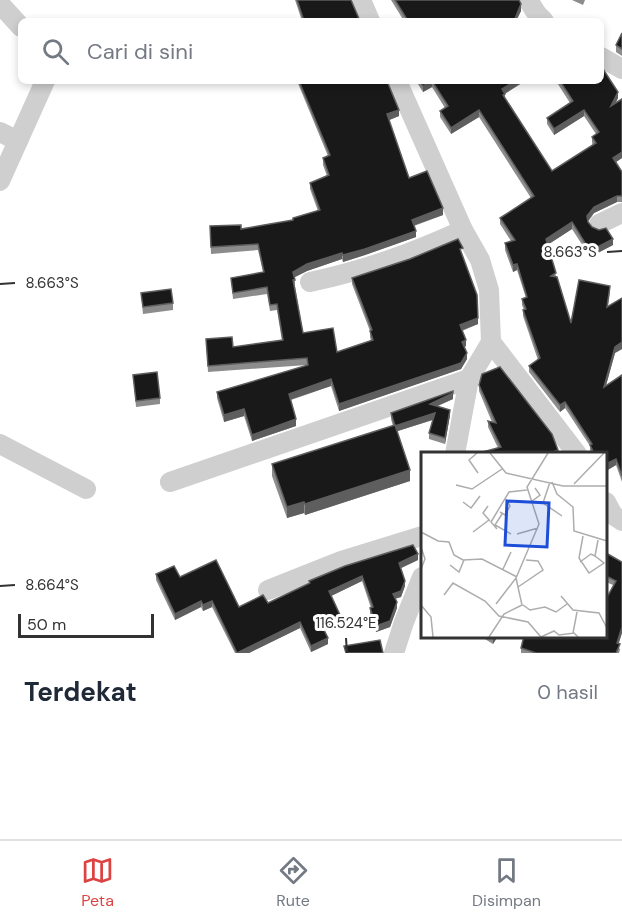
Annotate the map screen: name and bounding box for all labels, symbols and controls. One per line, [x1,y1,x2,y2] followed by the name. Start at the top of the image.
[18,18,604,84] search box
[39,35,72,68] icon: search
[87,37,193,66] text: Cari di sini
[543,242,597,262] text: 8.663°S
[25,273,79,293] text: 8.663°S
[421,452,607,638] inset map
[25,575,79,595] text: 8.664°S
[18,611,154,638] scale bar
[315,613,377,633] text: 116.524°E
[27,614,66,635] text: 50 m
[24,675,137,709] text: Terdekat
[537,679,598,705] text: 0 hasil
[81,854,114,911] tab: Peta
[276,854,310,911] tab: Rute
[472,854,541,911] tab: Disimpan

